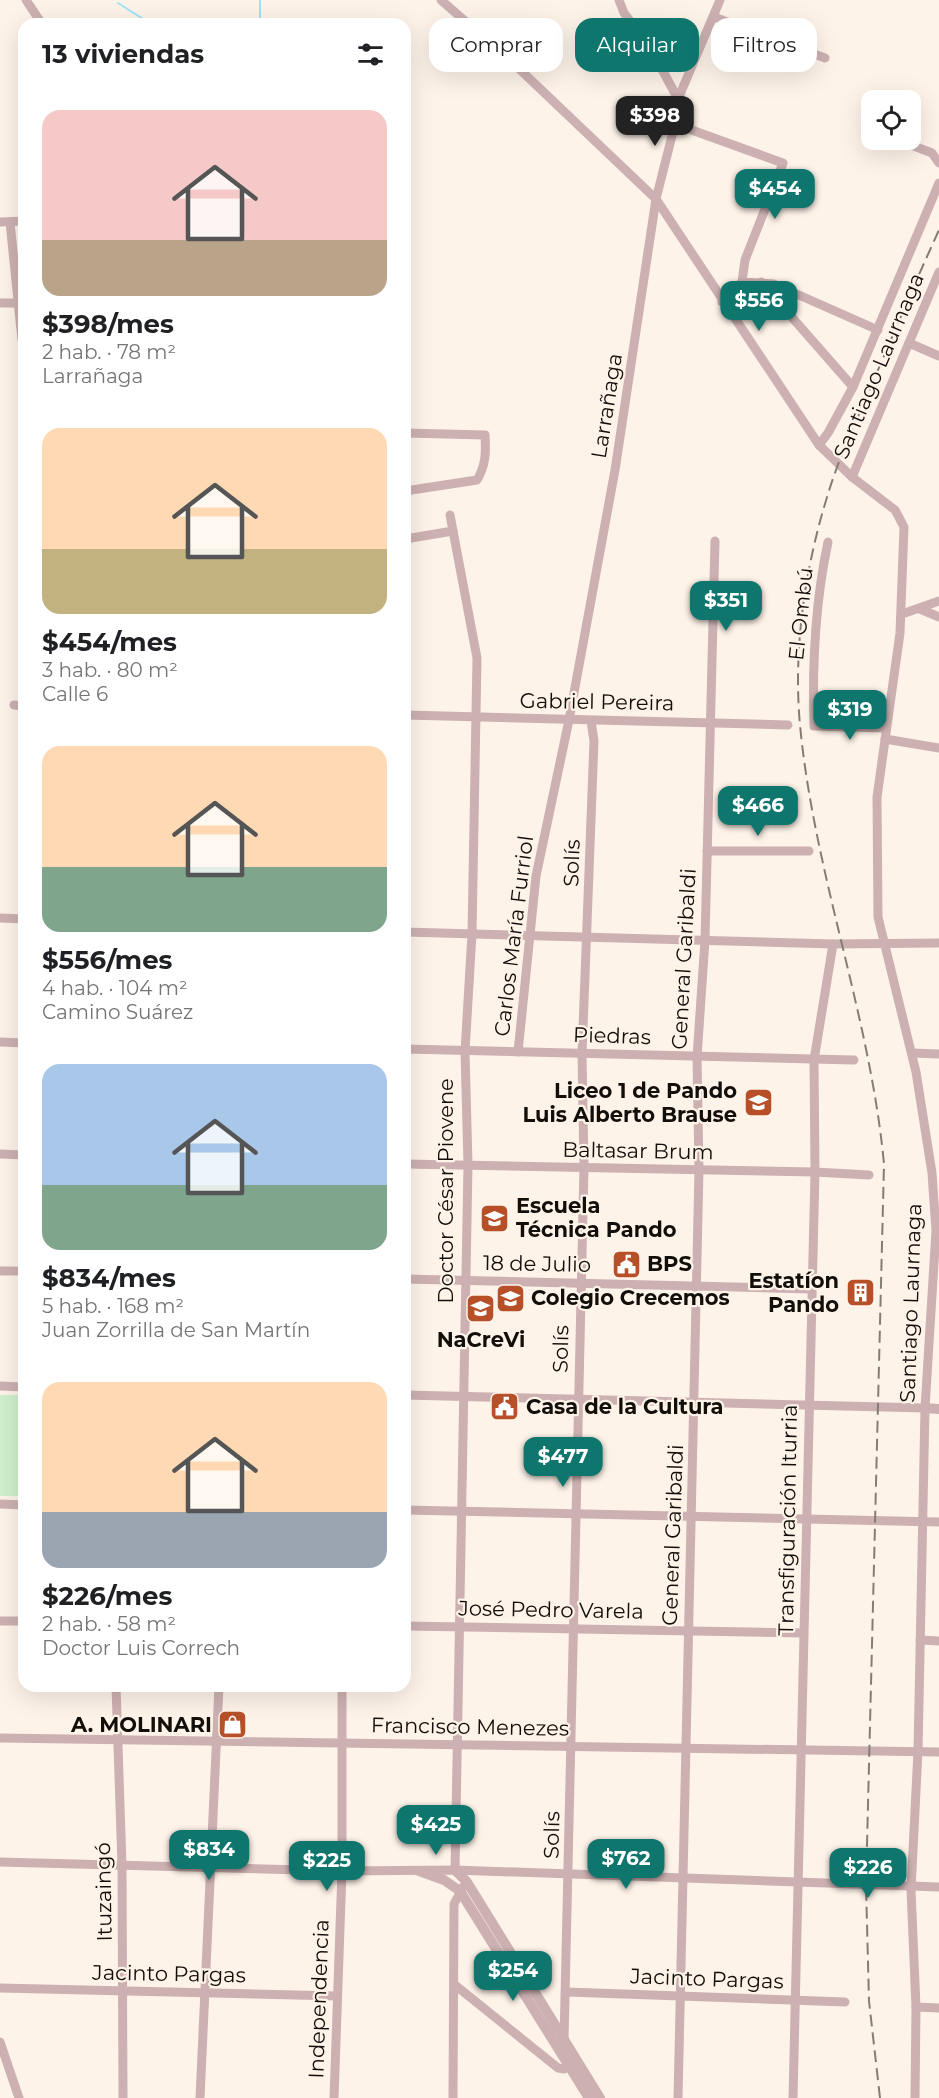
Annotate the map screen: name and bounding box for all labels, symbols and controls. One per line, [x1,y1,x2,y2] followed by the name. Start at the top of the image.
[429,18,563,72] chip: Comprar
[575,18,699,72] chip: Alquilar
[711,18,817,72] chip: Filtros
[42,38,204,70] text: 13 viviendas
[354,38,387,71] icon: filters
[861,90,921,150] map controls
[861,90,921,150] button: locate
[619,96,691,147] pin: $398
[630,103,680,127] text: $398
[161,149,269,257] icon: home
[739,169,811,220] pin: $454
[749,176,801,200] text: $454
[828,269,929,463] street label: Santiago Laurnaga
[723,281,795,332] pin: $556
[734,288,784,312] text: $556
[42,308,174,340] text: $398/mes
[42,340,176,364] text: 2 hab. · 78 m²
[586,351,627,460] street label: Larrañaga
[42,364,143,388] text: Larrañaga
[161,467,269,575] icon: home
[783,566,818,662] street label: El Ombú
[690,581,762,632] pin: $351
[704,588,748,612] text: $351
[42,626,177,658] text: $454/mes
[42,658,178,682] text: 3 hab. · 80 m²
[42,682,108,706] text: Calle 6
[520,688,674,715] street label: Gabriel Pereira
[814,690,886,741] pin: $319
[827,697,873,721] text: $319
[161,785,269,893] icon: home
[722,786,794,837] pin: $466
[732,793,784,817] text: $466
[489,834,538,1038] street label: Carlos María Furriol
[558,839,585,887] street label: Solís
[666,868,701,1050] street label: General Garibaldi
[42,944,172,976] text: $556/mes
[42,976,188,1000] text: 4 hab. · 104 m²
[42,1000,193,1024] text: Camino Suárez
[573,1022,651,1049] street label: Piedras
[433,1078,458,1304] street label: Doctor César Piovene
[522,1078,737,1127] place label: Liceo 1 de Pando Luis Alberto Brause
[742,1087,774,1119] school or university icon: Liceo 1 de Pando Luis Alberto Brause
[161,1103,269,1211] icon: home
[562,1137,714,1164] street label: Baltasar Brum
[516,1193,677,1242] place label: Escuela Técnica Pando
[479,1202,511,1234] school or university icon: Escuela Técnica Pando
[895,1203,926,1403] street label: Santiago Laurnaga
[610,1248,642,1280] public building icon: BPS
[483,1250,591,1277] street label: 18 de Julio
[647,1251,692,1276] place label: BPS
[42,1262,176,1294] text: $834/mes
[748,1268,839,1317] place label: Estatíon Pando
[844,1277,876,1309] building icon: Estatíon Pando
[494,1282,526,1314] school or university icon: Colegio Crecemos
[531,1285,730,1310] place label: Colegio Crecemos
[465,1293,497,1325] school or university icon: NaCreVi
[42,1294,184,1318] text: 5 hab. · 168 m²
[42,1318,310,1342] text: Juan Zorrilla de San Martín
[548,1325,573,1373] street label: Solís
[437,1327,525,1352] place label: NaCreVi
[489,1391,521,1423] public building icon: Casa de la Cultura
[526,1394,724,1419] place label: Casa de la Cultura
[773,1404,802,1636] street label: Transfiguración Iturria
[161,1421,269,1529] icon: home
[527,1437,599,1488] pin: $477
[538,1444,588,1468] text: $477
[657,1444,688,1626] street label: General Garibaldi
[42,1580,172,1612] text: $226/mes
[457,1595,644,1624] street label: José Pedro Varela
[42,1612,176,1636] text: 2 hab. · 58 m²
[42,1636,240,1660] text: Doctor Luis Correch
[217,1709,249,1741] shop icon: A. MOLINARI
[70,1712,212,1737] place label: A. MOLINARI
[371,1712,569,1741] street label: Francisco Menezes
[400,1805,472,1856] pin: $425
[539,1811,564,1859] street label: Solís
[411,1812,461,1836] text: $425
[173,1830,245,1881] pin: $834
[183,1837,235,1861] text: $834
[590,1839,662,1890] pin: $762
[291,1841,363,1892] pin: $225
[90,1842,117,1942] street label: Ituzaingó
[601,1846,651,1870] text: $762
[303,1848,351,1872] text: $225
[832,1848,904,1899] pin: $226
[843,1855,893,1879] text: $226
[303,1919,334,2079] street label: Independencia
[477,1951,549,2002] pin: $254
[488,1958,538,1982] text: $254
[91,1960,246,1987] street label: Jacinto Pargas
[629,1963,784,1994] street label: Jacinto Pargas

